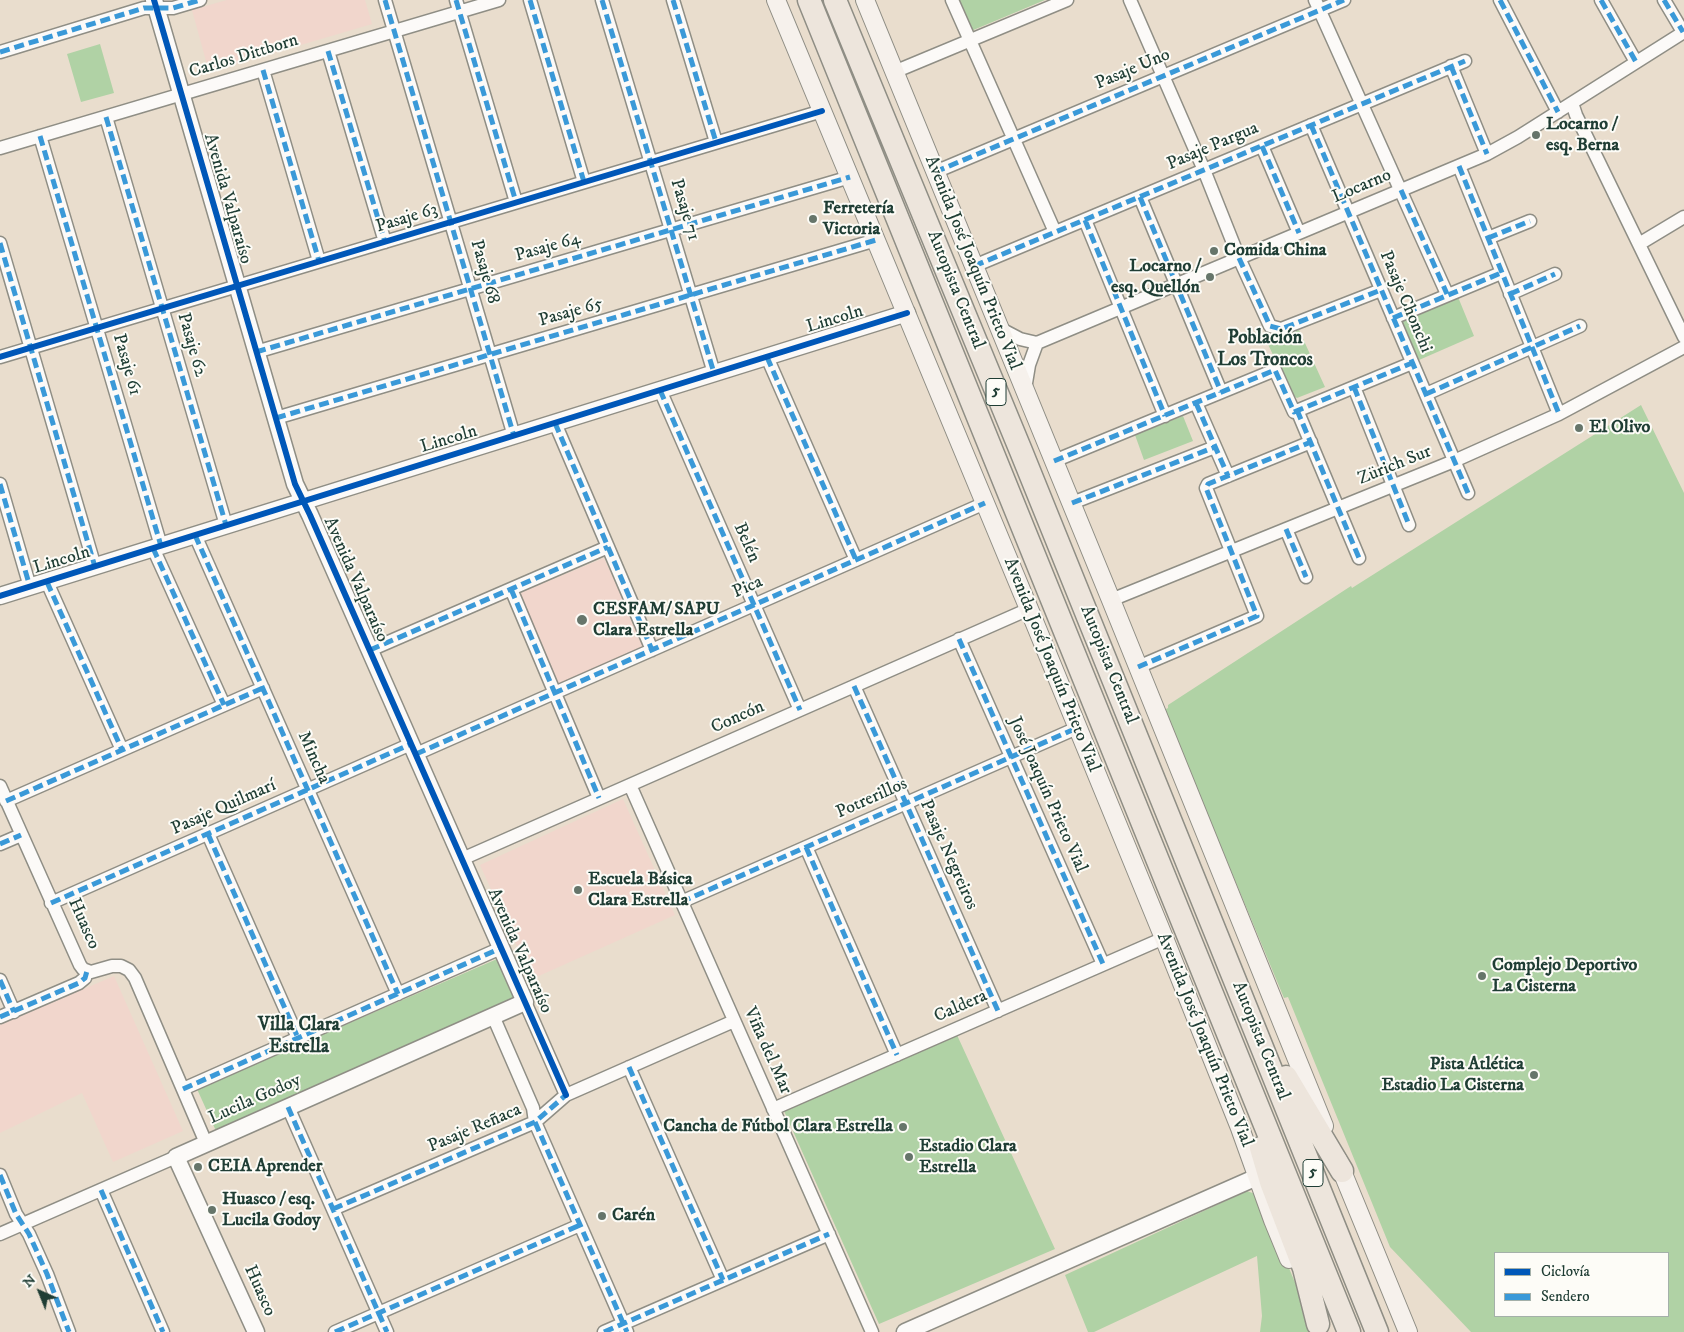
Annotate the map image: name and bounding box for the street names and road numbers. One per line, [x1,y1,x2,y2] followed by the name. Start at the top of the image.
[187,30,301,84] street label: Carlos Dittborn
[1092,45,1174,95] street label: Pasaje Uno
[1164,118,1262,176] street label: Pasaje Pargua
[198,131,256,267] street label: Avenida Valparaíso
[919,153,1025,373] street label: Avenida José Joaquín Prieto Vial
[1329,165,1395,209] street label: Locarno
[664,176,704,244] street label: Pasaje 71
[373,199,441,239] street label: Pasaje 63
[513,228,583,268] street label: Pasaje 64
[921,228,989,352] street label: Autopista Central
[465,237,503,307] street label: Pasaje 68
[1374,248,1436,356] street label: Pasaje Chonchi
[536,294,606,332] street label: Pasaje 65
[804,301,866,339] street label: Lincoln
[172,310,210,380] street label: Pasaje 62
[107,332,145,398] street label: Pasaje 61
[986,378,1006,406] road number: 5
[418,421,480,459] street label: Lincoln
[1355,441,1435,491] street label: Zürich Sur
[318,514,392,646] street label: Avenida Valparaíso
[728,520,764,566] street label: Belén
[31,542,93,580] street label: Lincoln
[998,555,1104,775] street label: Avenida José Joaquín Prieto Vial
[730,572,766,604] street label: Pica
[1074,603,1142,727] street label: Autopista Central
[708,697,768,739] street label: Concón
[1003,714,1091,876] street label: José Joaquín Prieto Vial
[292,728,334,788] street label: Mincha
[833,774,911,824] street label: Potrerillos
[168,775,280,841] street label: Pasaje Quilmarí
[914,797,982,913] street label: Pasaje Negreiros
[482,885,556,1017] street label: Avenida Valparaíso
[62,895,104,953] street label: Huasco
[1151,930,1257,1150] street label: Avenida José Joaquín Prieto Vial
[1226,979,1294,1103] street label: Autopista Central
[931,986,991,1028] street label: Caldera
[738,1004,796,1098] street label: Viña del Mar
[206,1070,304,1130] street label: Lucila Godoy
[425,1100,525,1158] street label: Pasaje Reñaca
[1303,1160,1323,1186] road number: 5
[238,1262,280,1320] street label: Huasco

